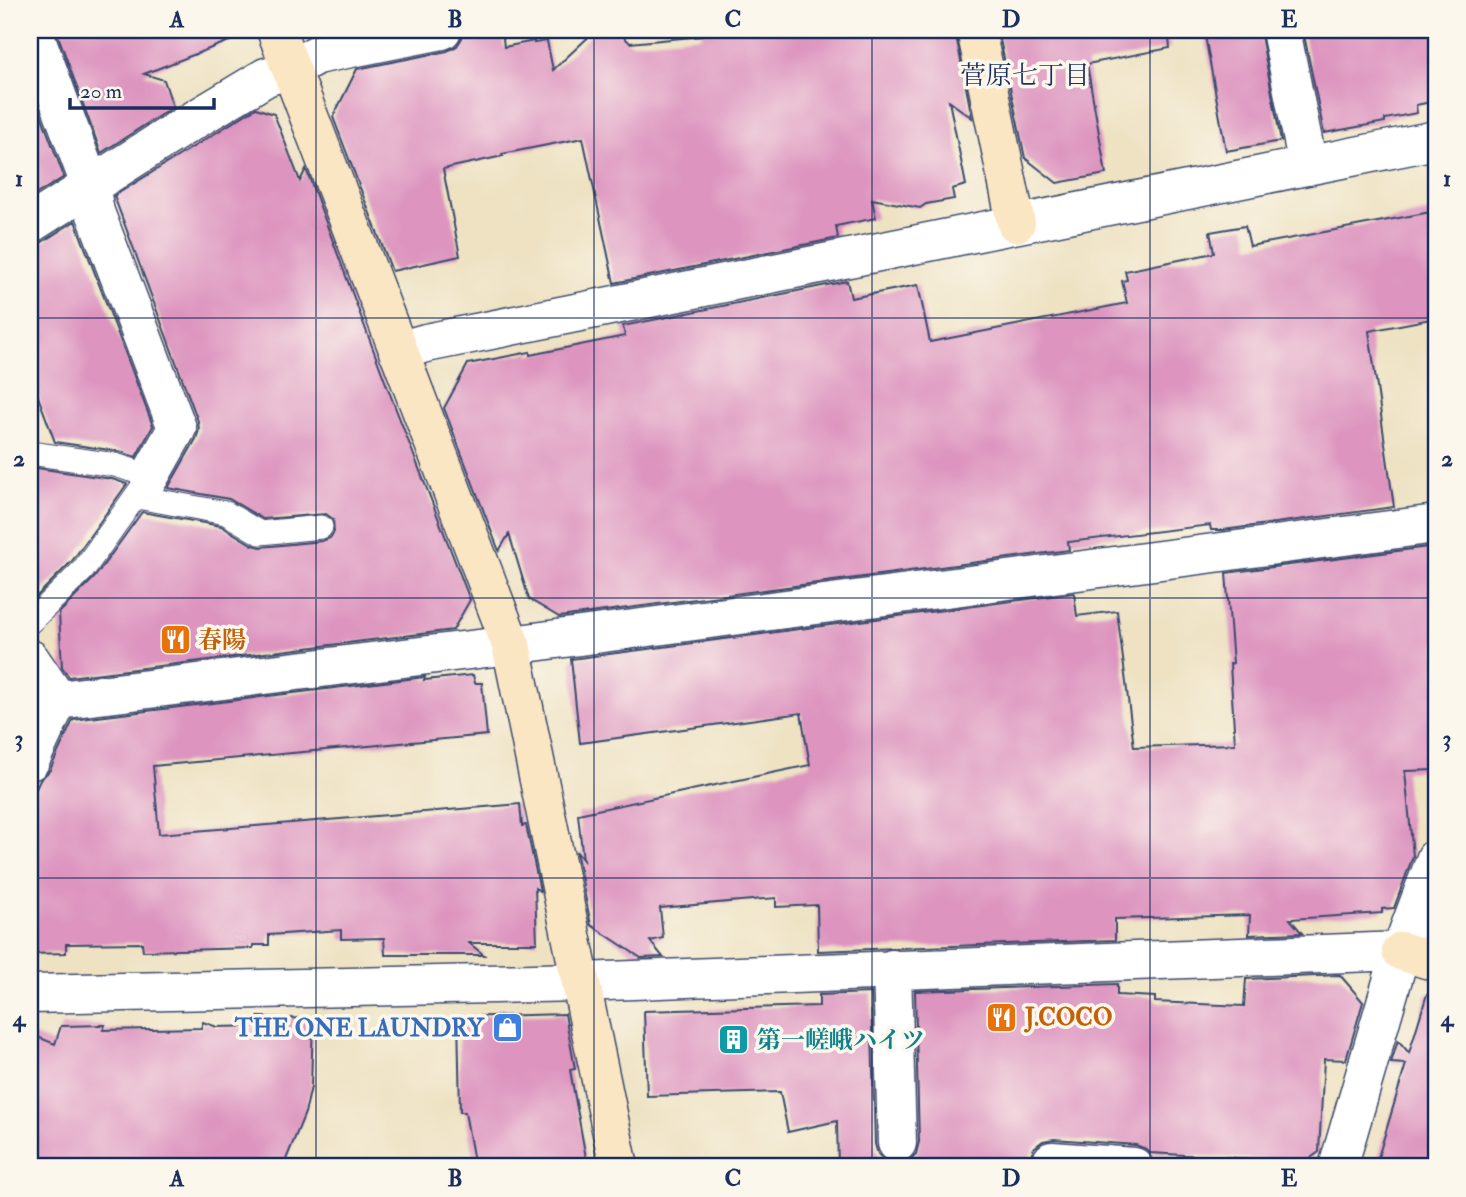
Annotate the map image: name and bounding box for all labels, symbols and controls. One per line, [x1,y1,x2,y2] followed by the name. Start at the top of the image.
[169,5,185,34] text: A
[447,5,463,34] text: B
[725,5,741,34] text: C
[1002,5,1020,34] text: D
[1281,5,1298,34] text: E
[960,60,1090,92] district label: 菅原七丁目
[70,66,214,110] scale bar
[80,78,122,105] text: 20 m
[15,164,23,193] text: 1
[1443,164,1451,193] text: 1
[13,444,25,473] text: 2
[1441,444,1453,473] text: 2
[158,623,192,657] restaurant icon: 春陽
[198,625,246,656] place label: 春陽
[15,724,23,753] text: 3
[1443,724,1451,753] text: 3
[985,1000,1019,1034] restaurant icon: J.COCO
[1024,1002,1112,1033] place label: J.COCO
[12,1004,27,1033] text: 4
[1440,1004,1455,1033] text: 4
[490,1011,524,1045] shop icon: THE ONE LAUNDRY
[234,1013,486,1044] place label: THE ONE LAUNDRY
[717,1023,751,1057] building icon: 第一嵯峨ハイツ
[757,1025,925,1056] place label: 第一嵯峨ハイツ
[169,1164,185,1193] text: A
[447,1164,463,1193] text: B
[725,1164,741,1193] text: C
[1002,1164,1020,1193] text: D
[1281,1164,1298,1193] text: E

